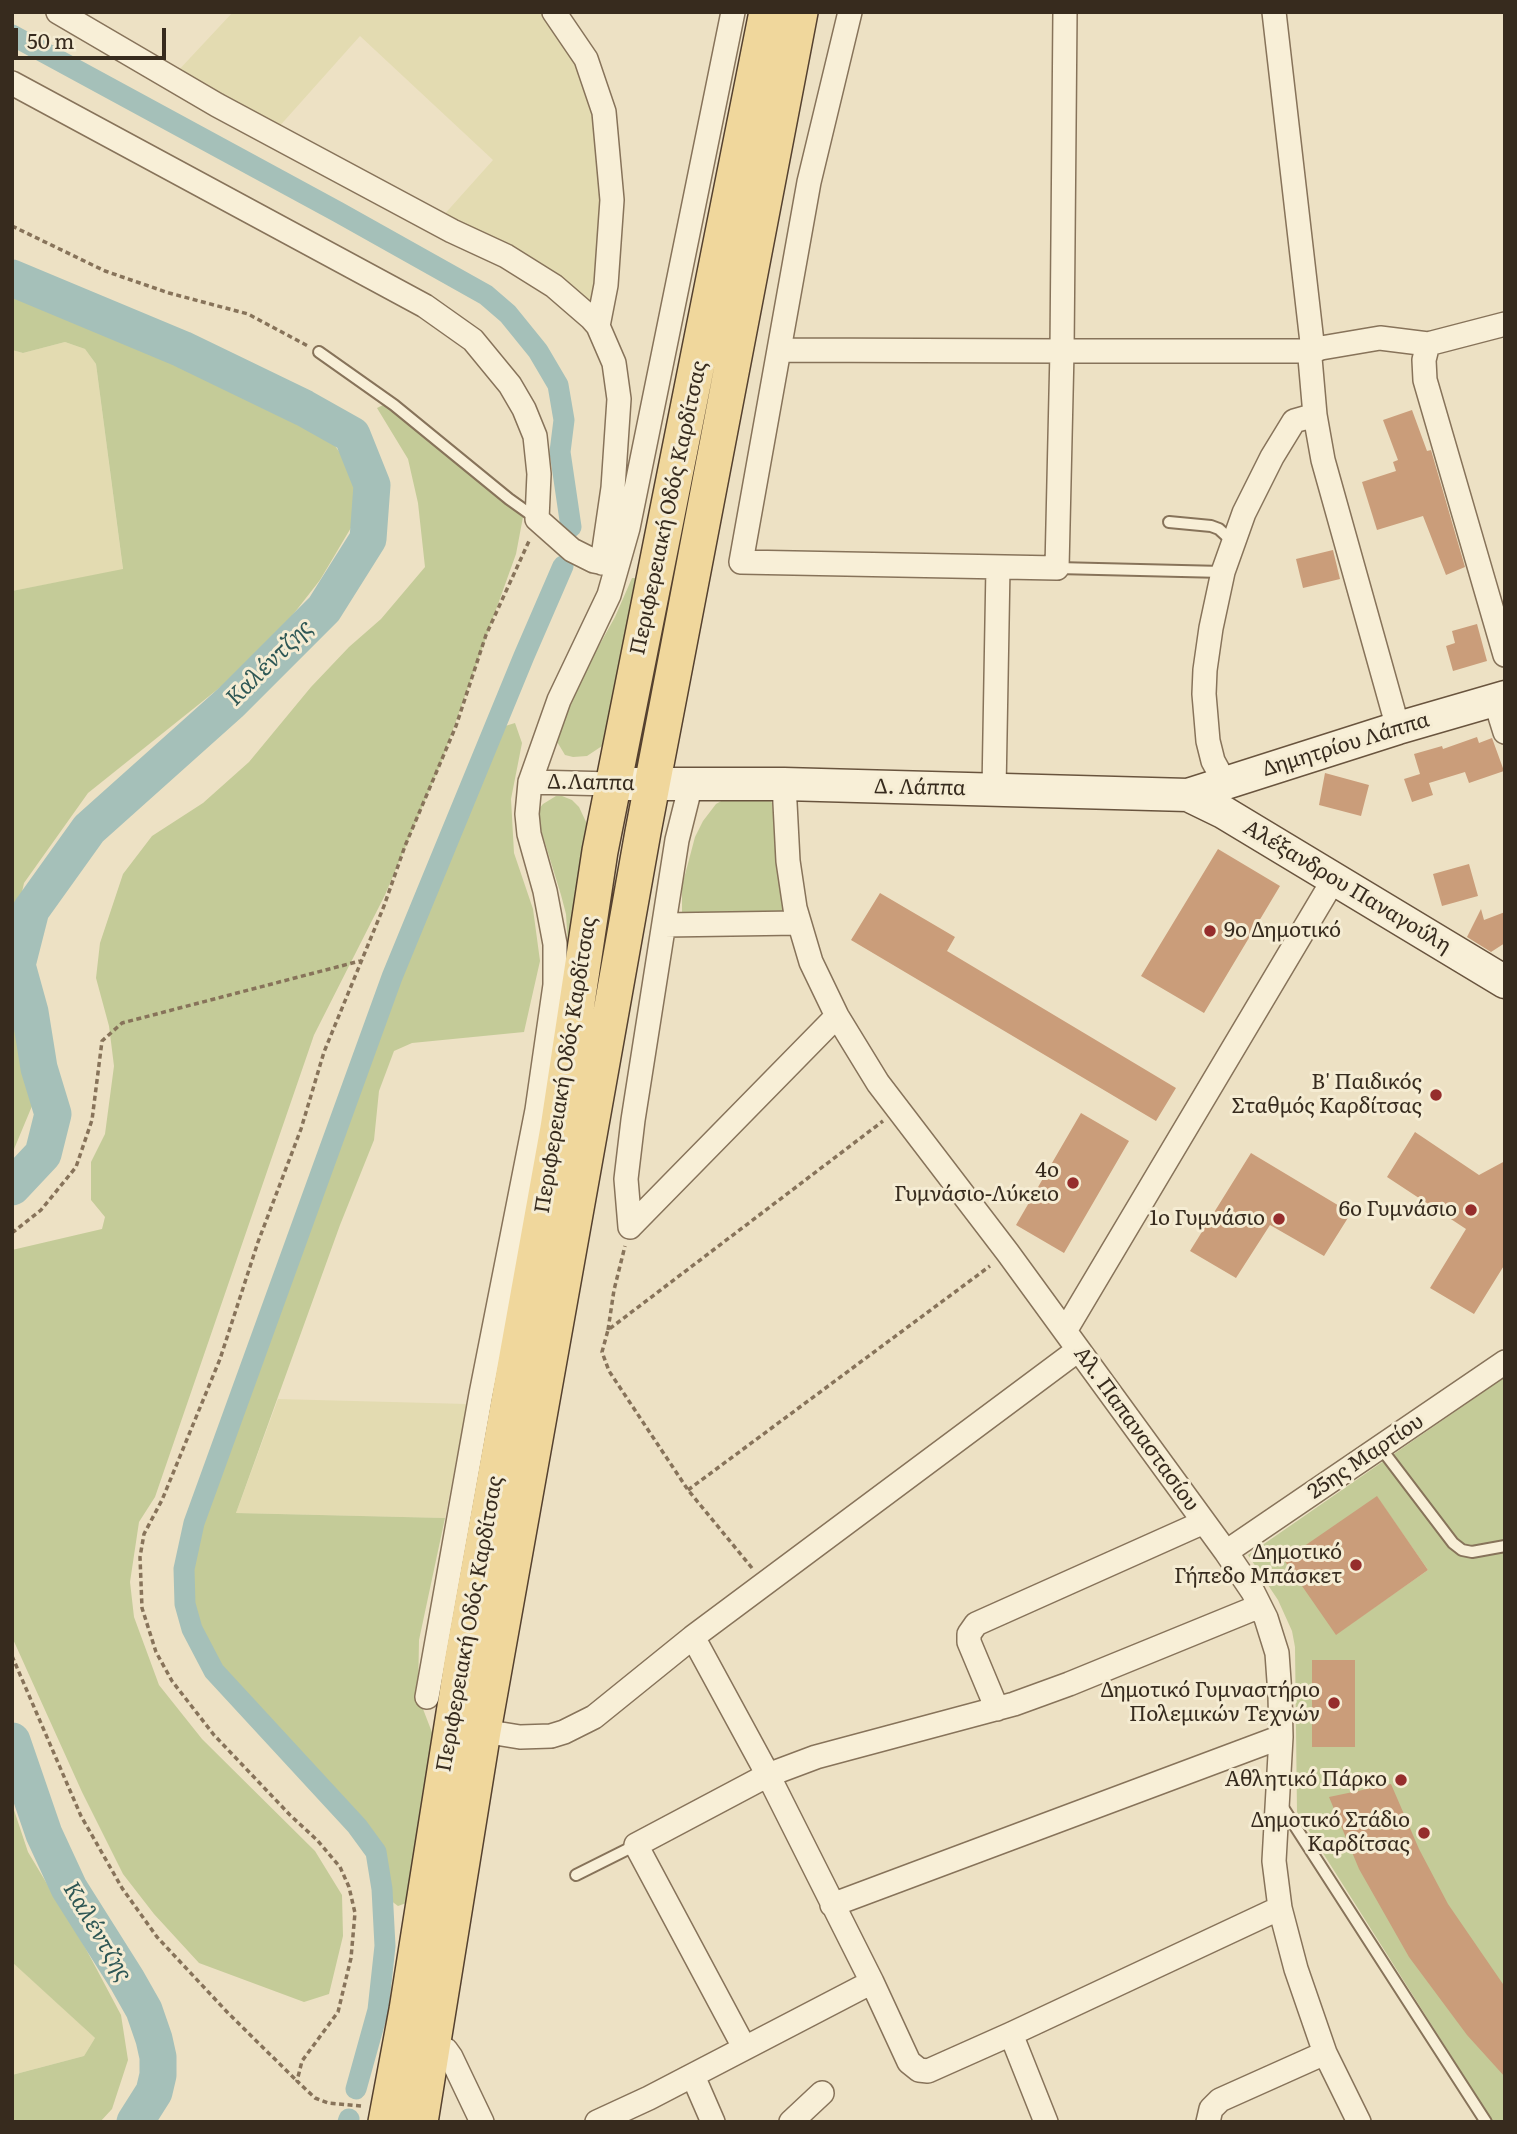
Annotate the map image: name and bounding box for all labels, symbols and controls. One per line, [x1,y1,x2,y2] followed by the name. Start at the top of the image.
[18,14,170,58] scale bar
[27,24,74,55] text: 50 m
[625,359,713,657] street label: Περιφερειακή Οδός Καρδίτσας
[221,614,319,712] water label: Καλέντζης
[1260,708,1432,782] street label: Δημητρίου Λάππα
[547,770,635,796] street label: Δ.Λαππα
[874,775,966,801] street label: Δ. Λάππα
[1239,815,1455,959] street label: Αλέξανδρου Παναγούλη
[530,915,602,1215] street label: Περιφερειακή Οδός Καρδίτσας
[1224,918,1341,944] place label: 9ο Δημοτικό
[1202,923,1218,939] marker: 9ο Δημοτικό
[1231,1070,1422,1120] place label: Β' Παιδικός Σταθμός Καρδίτσας
[1428,1087,1444,1103] marker: Β' Παιδικός Σταθμός Καρδίτσας
[894,1158,1059,1208] place label: 4ο Γυμνάσιο-Λύκειο
[1065,1175,1081,1191] marker: 4ο Γυμνάσιο-Λύκειο
[1339,1197,1457,1223] place label: 6ο Γυμνάσιο
[1463,1202,1479,1218] marker: 6ο Γυμνάσιο
[1150,1206,1265,1232] place label: 1ο Γυμνάσιο
[1271,1211,1287,1227] marker: 1ο Γυμνάσιο
[1068,1342,1204,1516] street label: Αλ. Παπαναστασίου
[1303,1409,1429,1505] street label: 25ης Μαρτίου
[432,1474,508,1774] street label: Περιφερειακή Οδός Καρδίτσας
[1174,1540,1342,1590] place label: Δημοτικό Γήπεδο Μπάσκετ
[1348,1557,1364,1573] marker: Δημοτικό Γήπεδο Μπάσκετ
[1100,1678,1320,1728] place label: Δημοτικό Γυμναστήριο Πολεμικών Τεχνών
[1326,1695,1342,1711] marker: Δημοτικό Γυμναστήριο Πολεμικών Τεχνών
[1225,1767,1387,1793] place label: Αθλητικό Πάρκο
[1393,1772,1409,1788] marker: Αθλητικό Πάρκο
[1251,1808,1410,1858] place label: Δημοτικό Στάδιο Καρδίτσας
[1416,1825,1432,1841] marker: Δημοτικό Στάδιο Καρδίτσας
[57,1877,137,1987] water label: Καλέντζης

